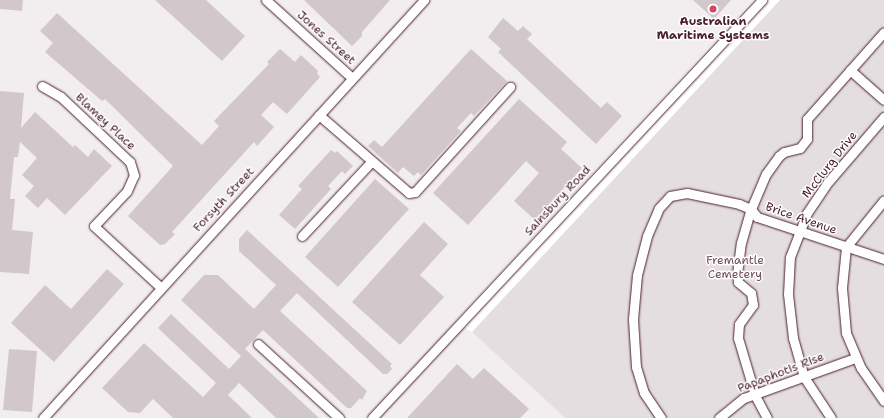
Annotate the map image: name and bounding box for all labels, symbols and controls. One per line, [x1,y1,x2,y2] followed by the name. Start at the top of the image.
[708,4,718,14] marker: Australian Maritime Systems
[294,8,358,68] street label: Jones Street
[657,15,769,43] place label: Australian Maritime Systems
[72,91,138,153] street label: Blamey Place
[799,129,861,201] street label: McClurg Drive
[522,163,594,239] street label: Sainsbury Road
[190,165,258,235] street label: Forsyth Street
[763,200,839,238] street label: Brice Avenue
[706,254,764,282] park label: Fremantle Cemetery
[736,350,826,396] street label: Papaphotis Rise

